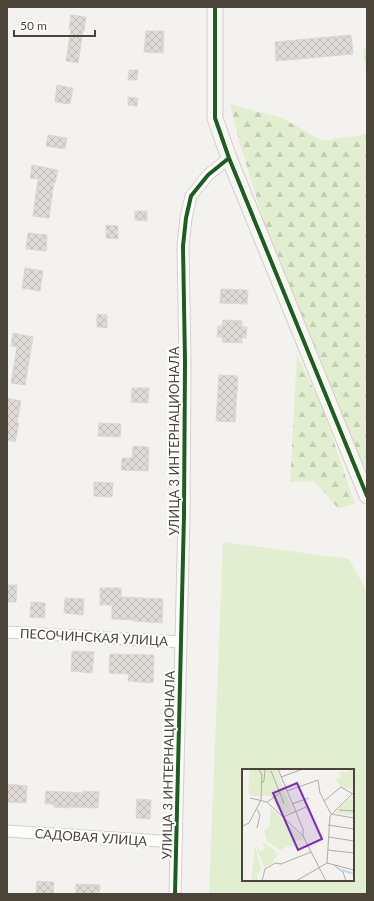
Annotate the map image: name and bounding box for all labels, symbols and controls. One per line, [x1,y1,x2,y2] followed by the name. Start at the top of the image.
[14,12,95,38] scale bar
[20,18,47,33] text: 50 m
[166,346,182,535] street label: УЛИЦА 3 ИНТЕРНАЦИОНАЛА
[20,625,169,649] street label: ПЕСОЧИНСКАЯ УЛИЦА
[158,670,178,860] street label: УЛИЦА 3 ИНТЕРНАЦИОНАЛА
[242,769,354,881] inset map
[34,825,148,849] street label: САДОВАЯ УЛИЦА

